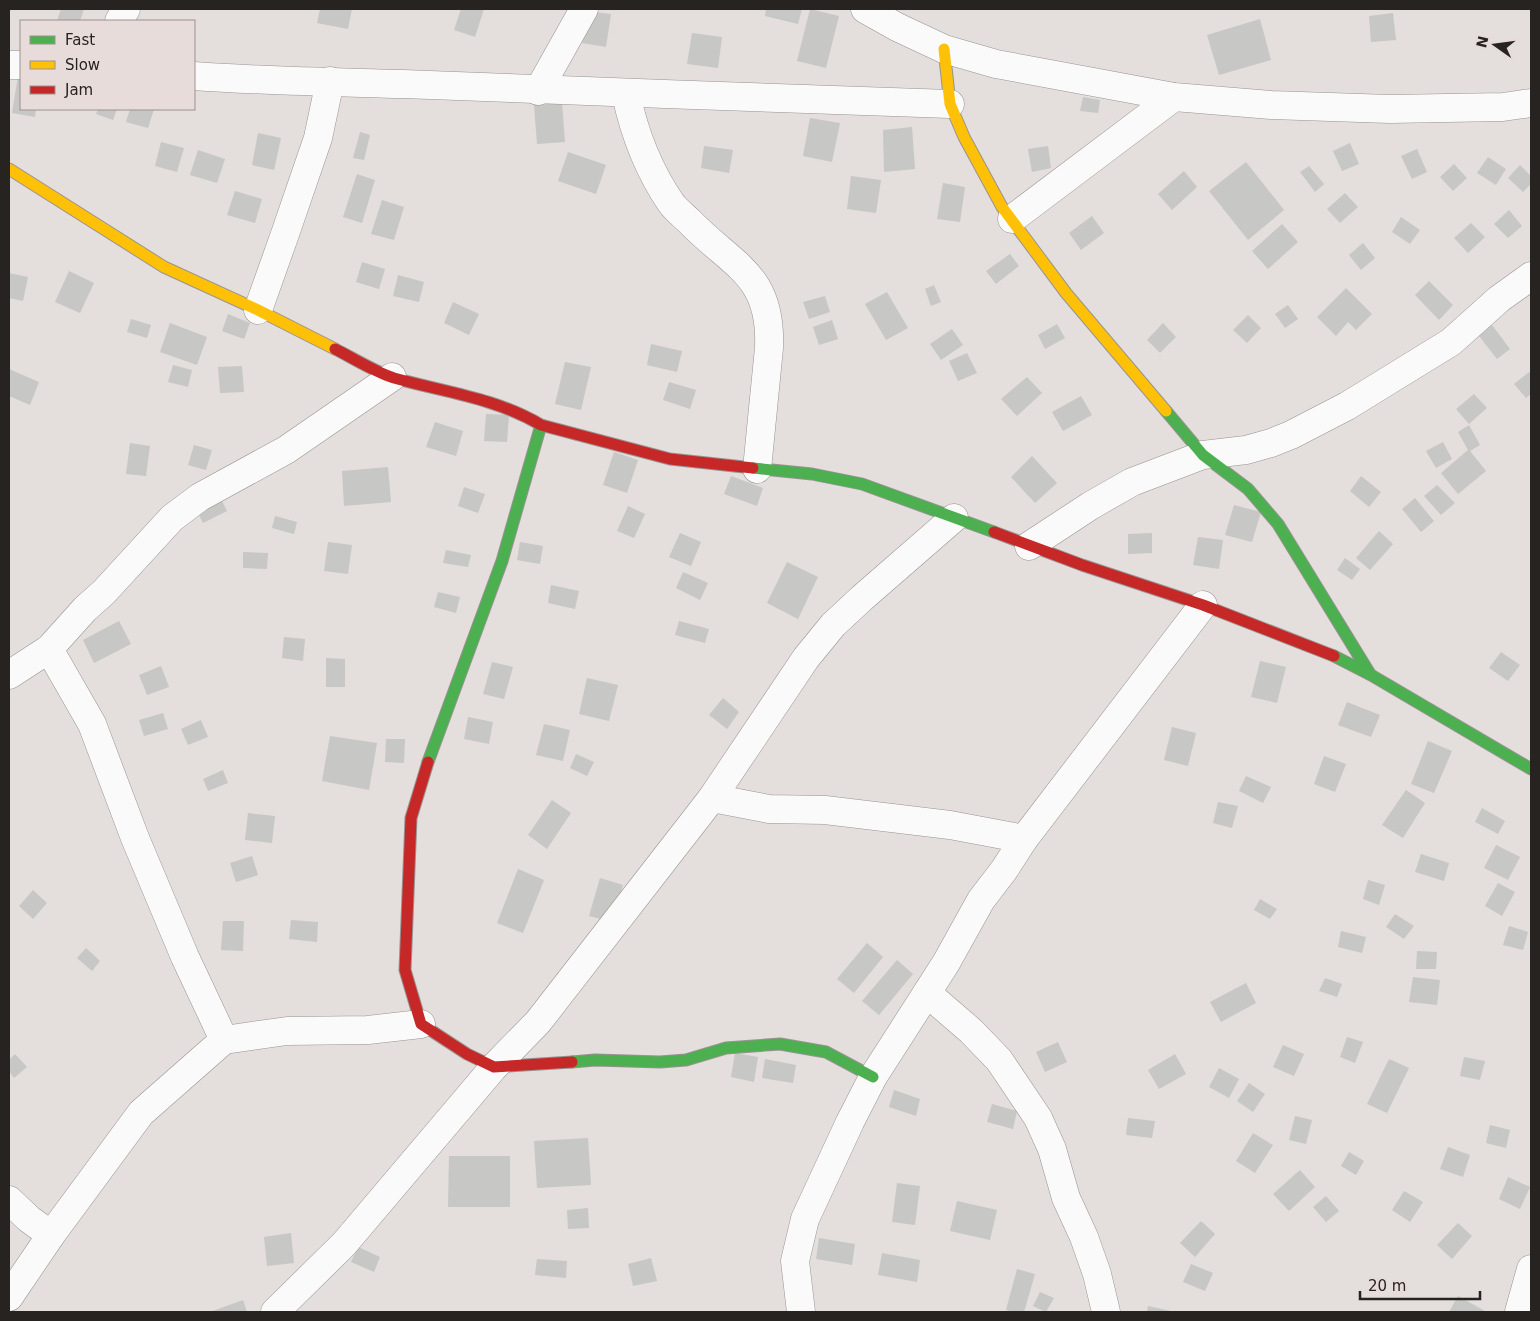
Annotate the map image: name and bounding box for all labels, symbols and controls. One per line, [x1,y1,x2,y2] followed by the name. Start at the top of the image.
[20,20,195,110] legend
[1470,20,1520,70] north arrow
[65,31,95,49] text: Fast
[1473,34,1492,49] text: N
[65,56,100,74] text: Slow
[64,81,93,99] text: Jam
[1360,1268,1480,1300] scale bar
[1368,1277,1406,1295] text: 20 m

